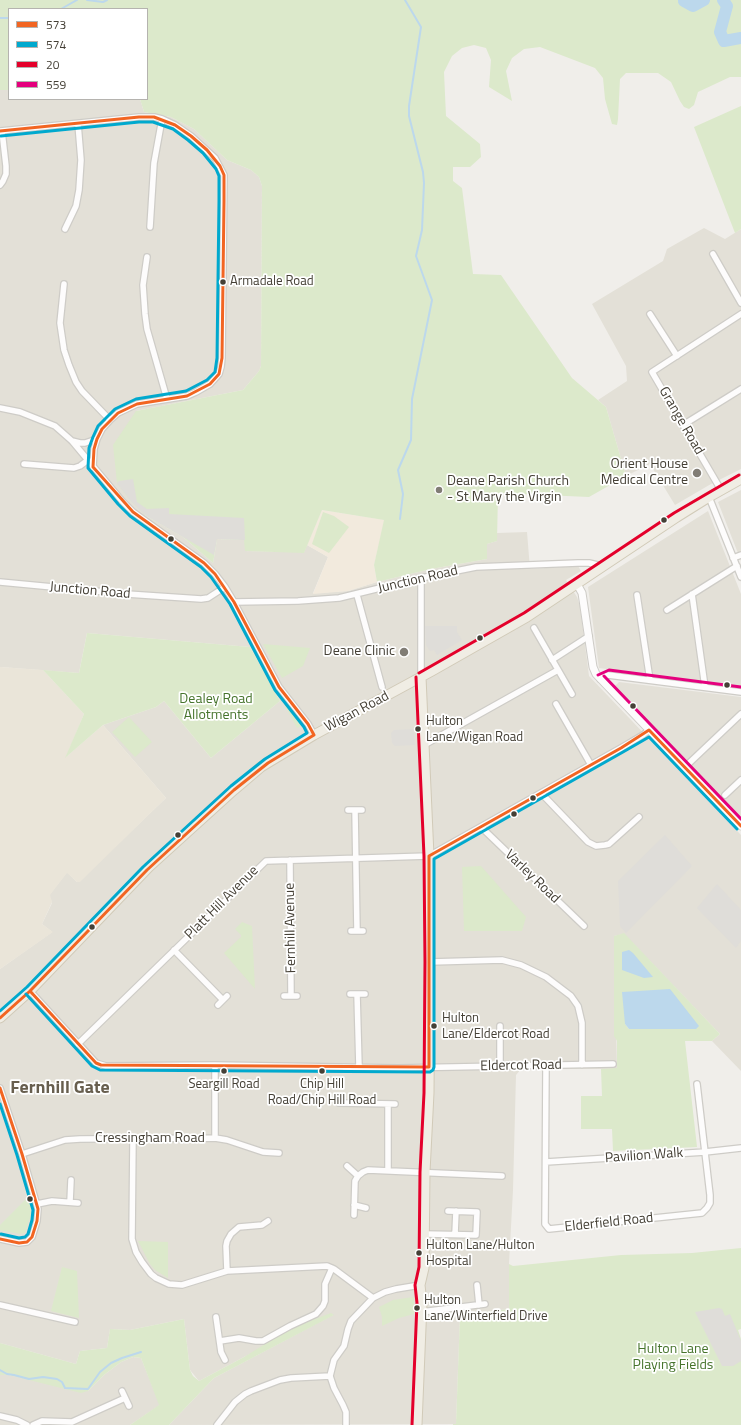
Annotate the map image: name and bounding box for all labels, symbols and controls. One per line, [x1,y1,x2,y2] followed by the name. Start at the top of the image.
[8,8,148,100] legend
[46,15,66,34] text: 573
[46,35,66,54] text: 574
[46,55,59,74] text: 20
[46,75,66,94] text: 559
[230,274,314,290] place label: Armadale Road
[218,277,228,287] marker: Armadale Road
[655,384,707,458] street label: Grange Road
[601,457,688,490] place label: Orient House Medical Centre
[691,467,703,479] marker: Orient House Medical Centre
[447,474,569,506] place label: Deane Parish Church - St Mary the Virgin
[434,485,444,495] marker: Deane Parish Church - St Mary the Virgin
[659,515,669,525] unlabelled marker
[166,534,176,544] unlabelled marker
[376,563,460,597] street label: Junction Road
[49,579,131,603] street label: Junction Road
[475,633,485,643] unlabelled marker
[324,644,395,660] place label: Deane Clinic
[398,646,410,658] marker: Deane Clinic
[722,680,732,690] unlabelled marker
[322,688,392,736] street label: Wigan Road
[179,692,253,724] park label: Dealey Road Allotments
[628,701,638,711] unlabelled marker
[426,714,523,745] place label: Hulton Lane/Wigan Road
[413,724,423,734] marker: Hulton Lane/Wigan Road
[528,793,538,803] unlabelled marker
[509,809,519,819] unlabelled marker
[173,830,183,840] unlabelled marker
[501,847,563,907] street label: Varley Road
[182,863,262,943] street label: Platt Hill Avenue
[282,883,300,973] street label: Fernhill Avenue
[87,922,97,932] unlabelled marker
[442,1011,550,1042] place label: Hulton Lane/Eldercot Road
[429,1021,439,1031] marker: Hulton Lane/Eldercot Road
[480,1057,562,1075] street label: Eldercot Road
[219,1066,229,1076] marker: Seargill Road
[317,1066,327,1076] marker: Chip Hill Road/Chip Hill Road
[188,1077,260,1093] place label: Seargill Road
[268,1077,376,1108] place label: Chip Hill Road/Chip Hill Road
[10,1078,110,1100] district label: Fernhill Gate
[95,1131,205,1147] street label: Cressingham Road
[604,1145,684,1167] street label: Pavilion Walk
[25,1194,35,1204] unlabelled marker
[564,1210,654,1236] street label: Elderfield Road
[426,1238,535,1269] place label: Hulton Lane/Hulton Hospital
[414,1248,424,1258] marker: Hulton Lane/Hulton Hospital
[424,1293,547,1324] place label: Hulton Lane/Winterfield Drive
[412,1303,422,1313] marker: Hulton Lane/Winterfield Drive
[633,1342,713,1374] park label: Hulton Lane Playing Fields

